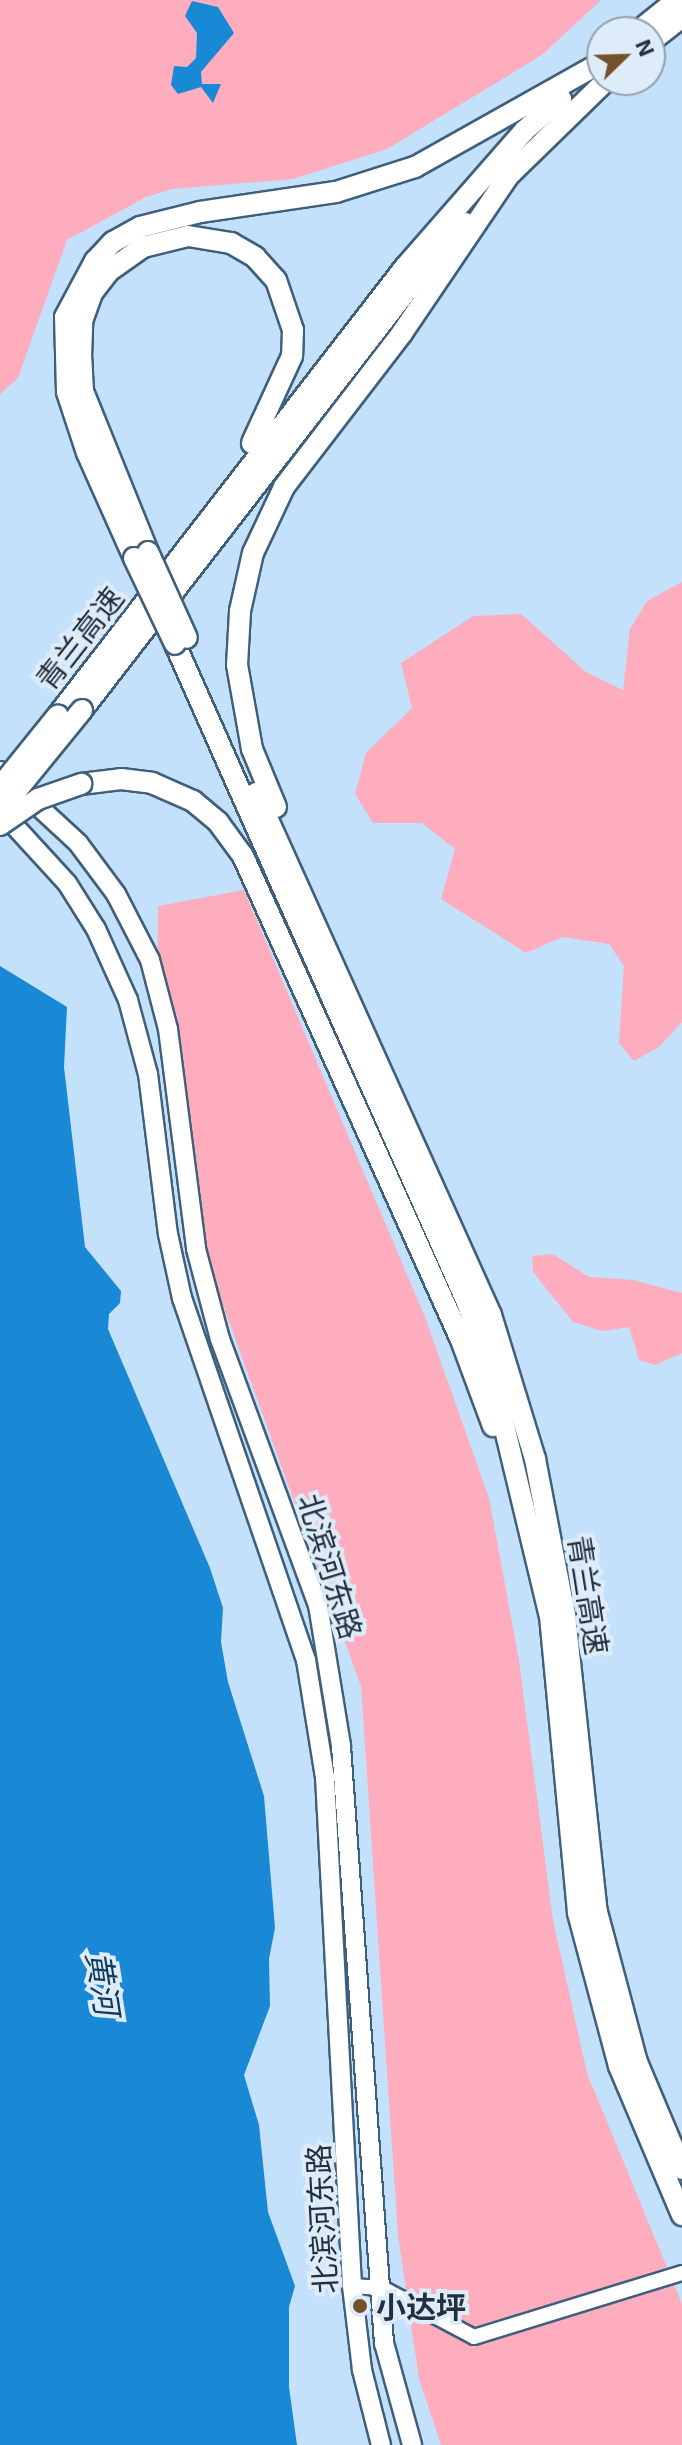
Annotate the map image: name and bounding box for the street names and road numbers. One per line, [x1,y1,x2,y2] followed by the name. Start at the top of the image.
[28,580,130,696] street label: 青兰高速
[292,1489,370,1643] street label: 北滨河东路
[562,1533,616,1657] street label: 青兰高速
[299,2143,343,2295] street label: 北滨河东路

